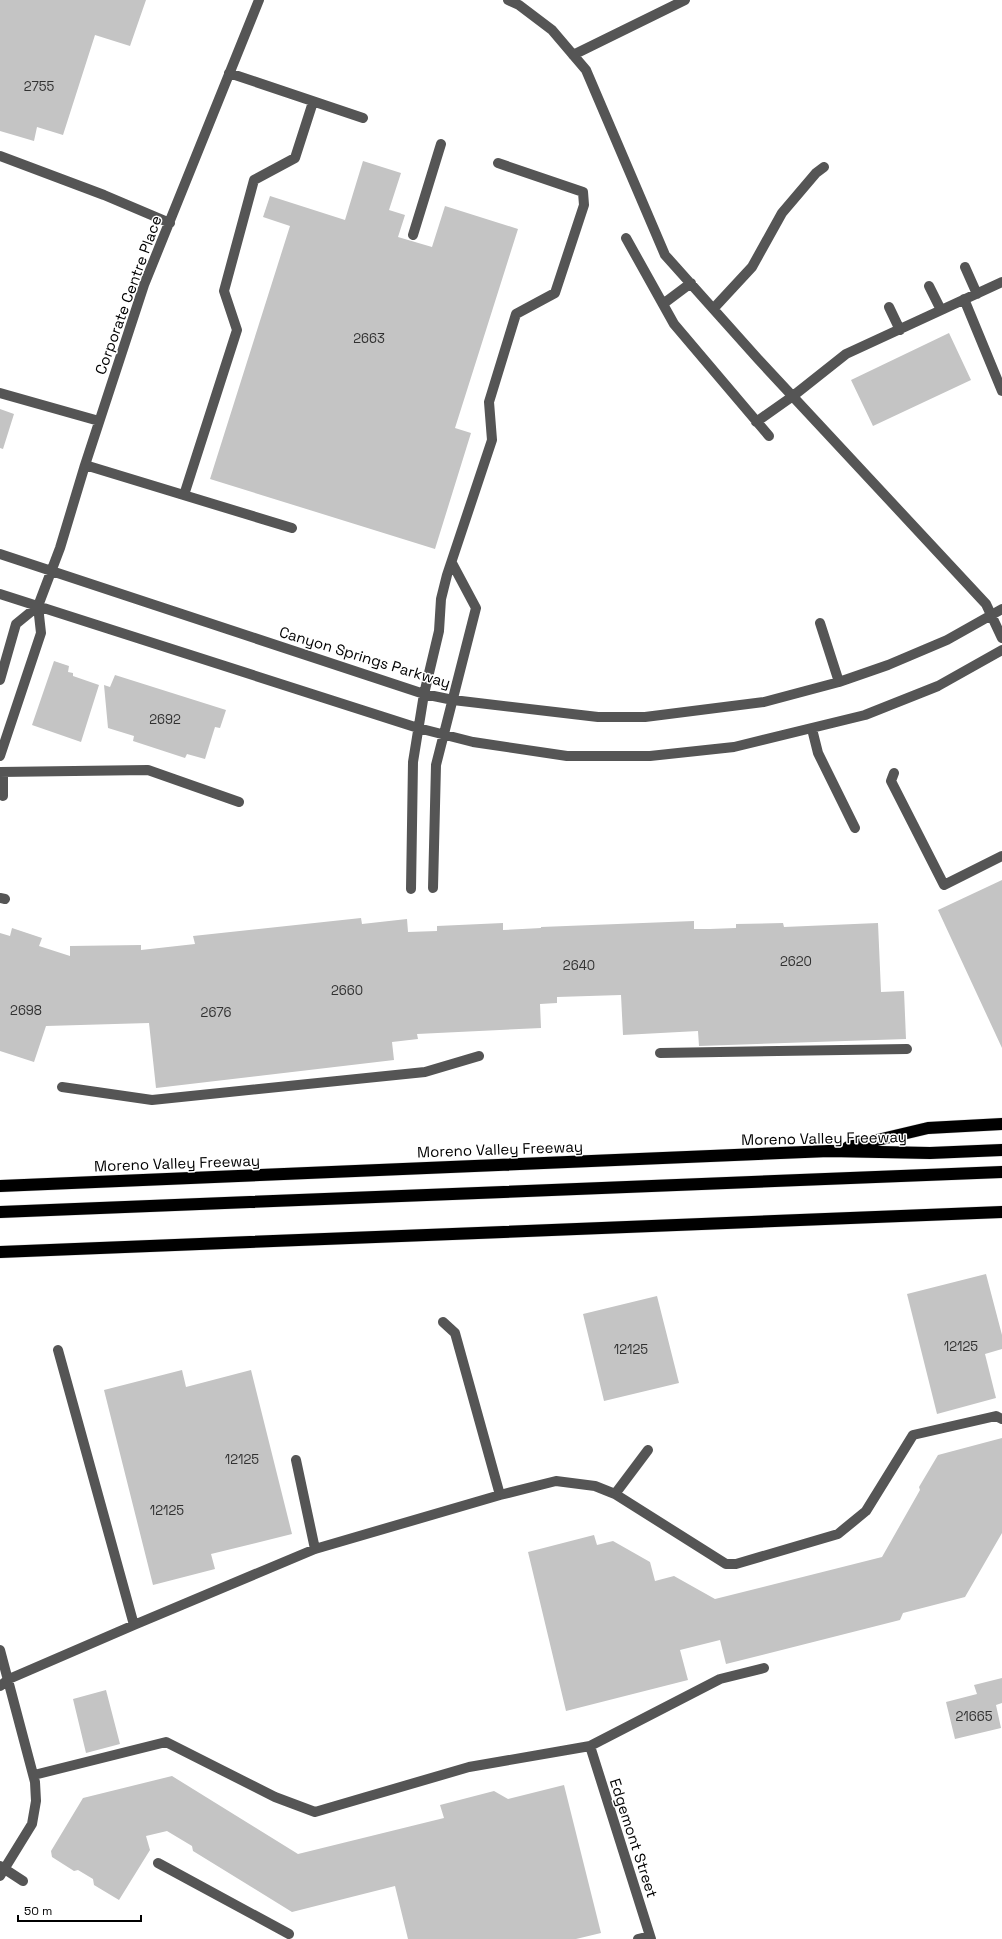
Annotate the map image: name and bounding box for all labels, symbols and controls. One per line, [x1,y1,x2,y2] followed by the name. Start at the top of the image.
[24,78,55,95] house number: 2755
[90,213,166,377] street label: Corporate Centre Place
[353,330,385,347] house number: 2663
[277,622,453,692] street label: Canyon Springs Parkway
[149,711,181,728] house number: 2692
[780,953,812,970] house number: 2620
[563,957,595,974] house number: 2640
[331,982,363,999] house number: 2660
[10,1002,42,1019] house number: 2698
[201,1004,231,1021] house number: 2676
[741,1127,907,1149] street label: Moreno Valley Freeway
[417,1137,583,1161] street label: Moreno Valley Freeway
[94,1151,260,1175] street label: Moreno Valley Freeway
[944,1338,978,1355] house number: 12125
[614,1341,648,1358] house number: 12125
[225,1451,259,1468] house number: 12125
[150,1502,184,1519] house number: 12125
[956,1708,993,1725] house number: 21665
[606,1776,662,1900] street label: Edgemont Street
[18,1897,141,1923] scale bar
[24,1903,52,1919] text: 50 m

